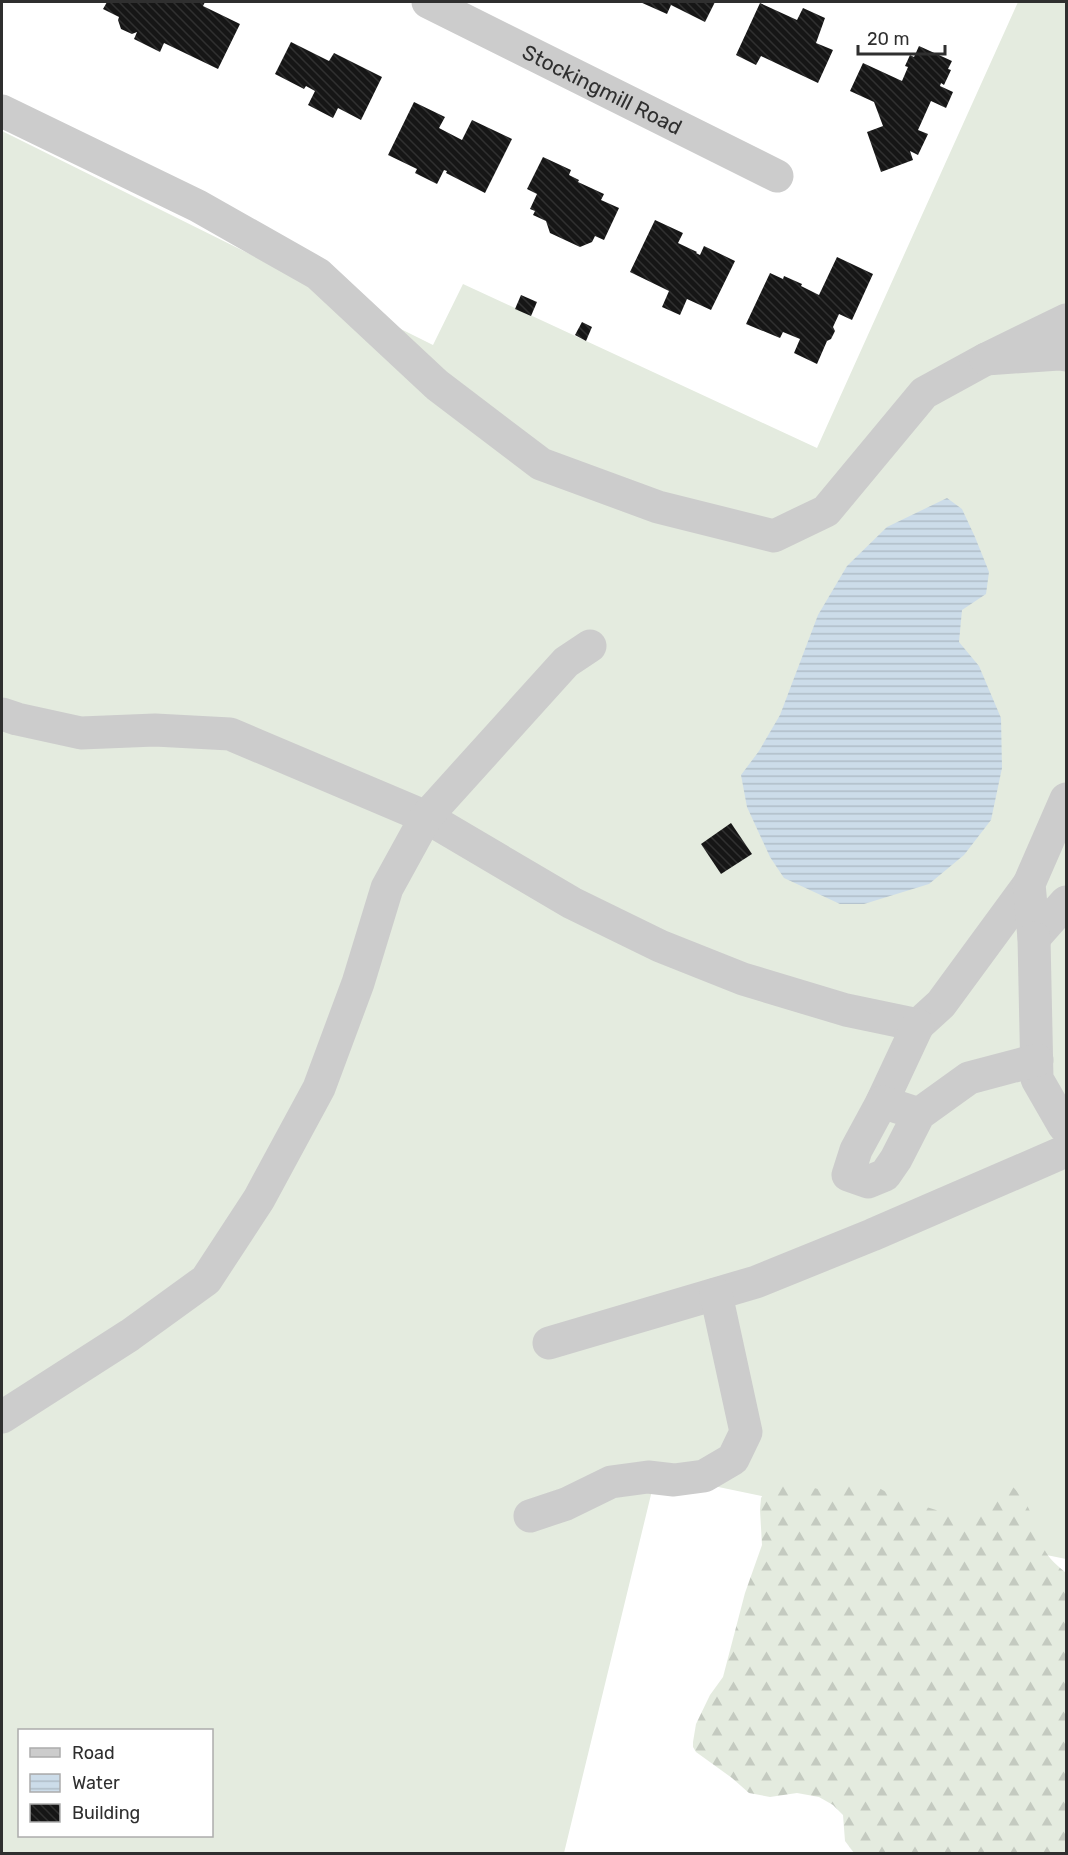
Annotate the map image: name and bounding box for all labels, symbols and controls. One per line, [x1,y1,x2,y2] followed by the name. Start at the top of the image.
[858,18,945,56] scale bar
[867,28,909,50] text: 20 m
[519,39,686,139] street label: Stockingmill Road
[18,1729,213,1837] legend
[72,1742,115,1764] text: Road
[72,1772,120,1794] text: Water
[72,1802,140,1824] text: Building

